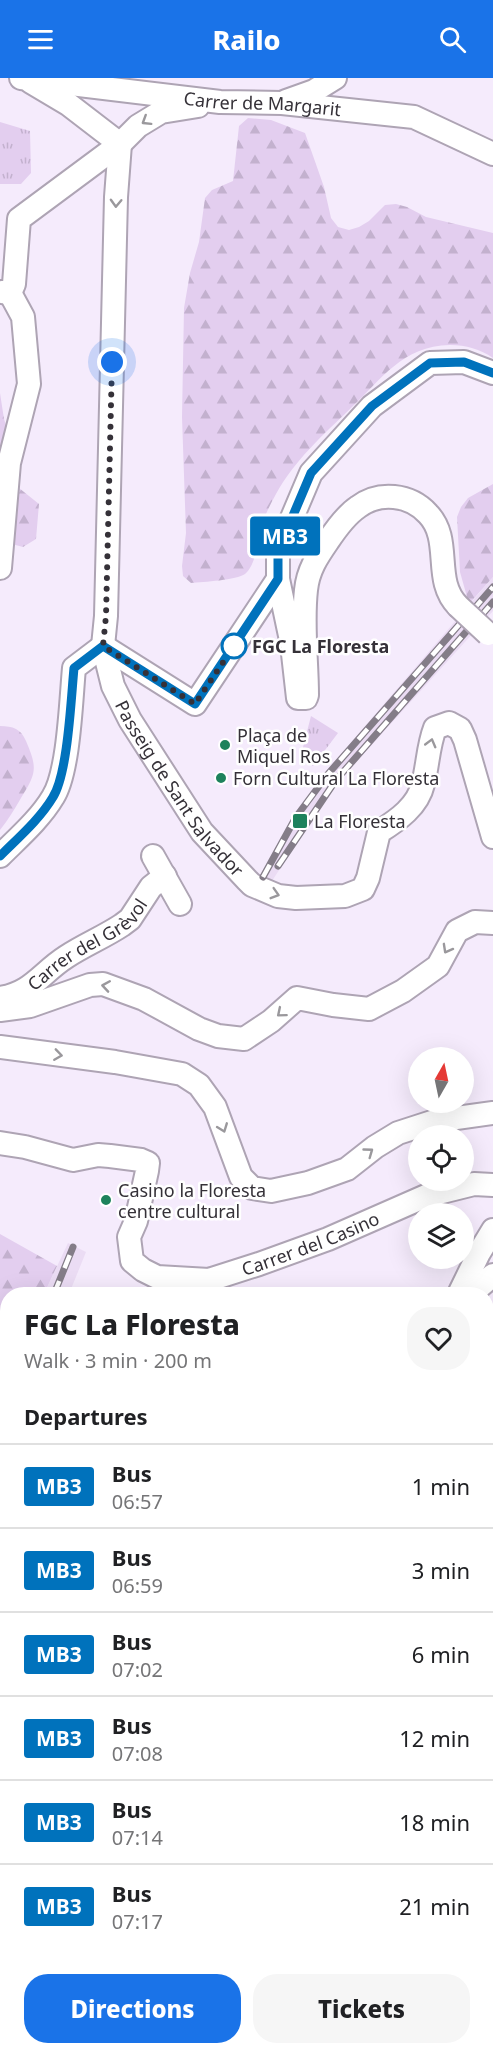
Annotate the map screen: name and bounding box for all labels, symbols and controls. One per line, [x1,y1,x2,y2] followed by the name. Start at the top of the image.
[212,21,281,58] text: Railo
[24,23,57,56] icon: menu
[436,23,469,56] icon: search
[183,86,343,121] street label: Carrer de Margarit
[142,114,152,126] one-way arrow
[110,198,122,207] one-way arrow
[97,347,127,377] your location
[250,516,320,556] line badge: MB3
[262,522,308,550] text: MB3
[221,633,247,659] marker: FGC La Floresta
[252,634,389,658] place label: FGC La Floresta
[110,696,250,882] street label: Passeig de Sant Salvador
[237,723,330,768] place label: Plaça de Miquel Ros
[218,738,232,752] marker: Plaça de Miquel Ros
[424,738,436,748] one-way arrow
[233,766,439,790] place label: Forn Cultural La Floresta
[214,771,228,785] marker: Forn Cultural La Floresta
[314,809,406,833] place label: La Floresta
[291,812,309,830] marker: La Floresta
[269,887,280,899] one-way arrow
[22,894,152,996] street label: Carrer del Grèvol
[443,943,454,953] one-way arrow
[101,981,111,993] one-way arrow
[277,1005,288,1016] one-way arrow
[408,1047,474,1113] north arrow
[408,1047,474,1269] map controls
[53,1048,63,1060] one-way arrow
[215,1122,228,1132] one-way arrow
[408,1125,474,1191] button: locate
[363,1148,374,1159] one-way arrow
[118,1178,266,1223] place label: Casino la Floresta centre cultural
[99,1193,113,1207] marker: Casino la Floresta centre cultural
[408,1203,474,1269] button: layers
[239,1206,383,1281] street label: Carrer del Casino
[24,1305,240,1343] text: FGC La Floresta
[407,1307,470,1370] button: heart
[24,1347,212,1374] text: Walk · 3 min · 200 m
[24,1401,148,1431] text: Departures
[112,1458,152,1488] text: Bus
[412,1471,470,1501] text: 1 min
[36,1472,82,1500] text: MB3
[112,1488,163,1515] text: 06:57
[112,1542,152,1572] text: Bus
[412,1555,470,1585] text: 3 min
[36,1556,82,1584] text: MB3
[112,1572,163,1599] text: 06:59
[112,1626,152,1656] text: Bus
[412,1639,470,1669] text: 6 min
[36,1640,82,1668] text: MB3
[112,1656,163,1683] text: 07:02
[112,1710,152,1740] text: Bus
[399,1723,470,1753] text: 12 min
[36,1724,82,1752] text: MB3
[112,1740,163,1767] text: 07:08
[112,1794,152,1824] text: Bus
[399,1807,470,1837] text: 18 min
[36,1808,82,1836] text: MB3
[112,1824,163,1851] text: 07:14
[112,1878,152,1908] text: Bus
[399,1891,470,1921] text: 21 min
[36,1892,82,1920] text: MB3
[112,1908,163,1935] text: 07:17
[24,1974,241,2043] button: Directions
[253,1974,470,2043] button: Tickets

